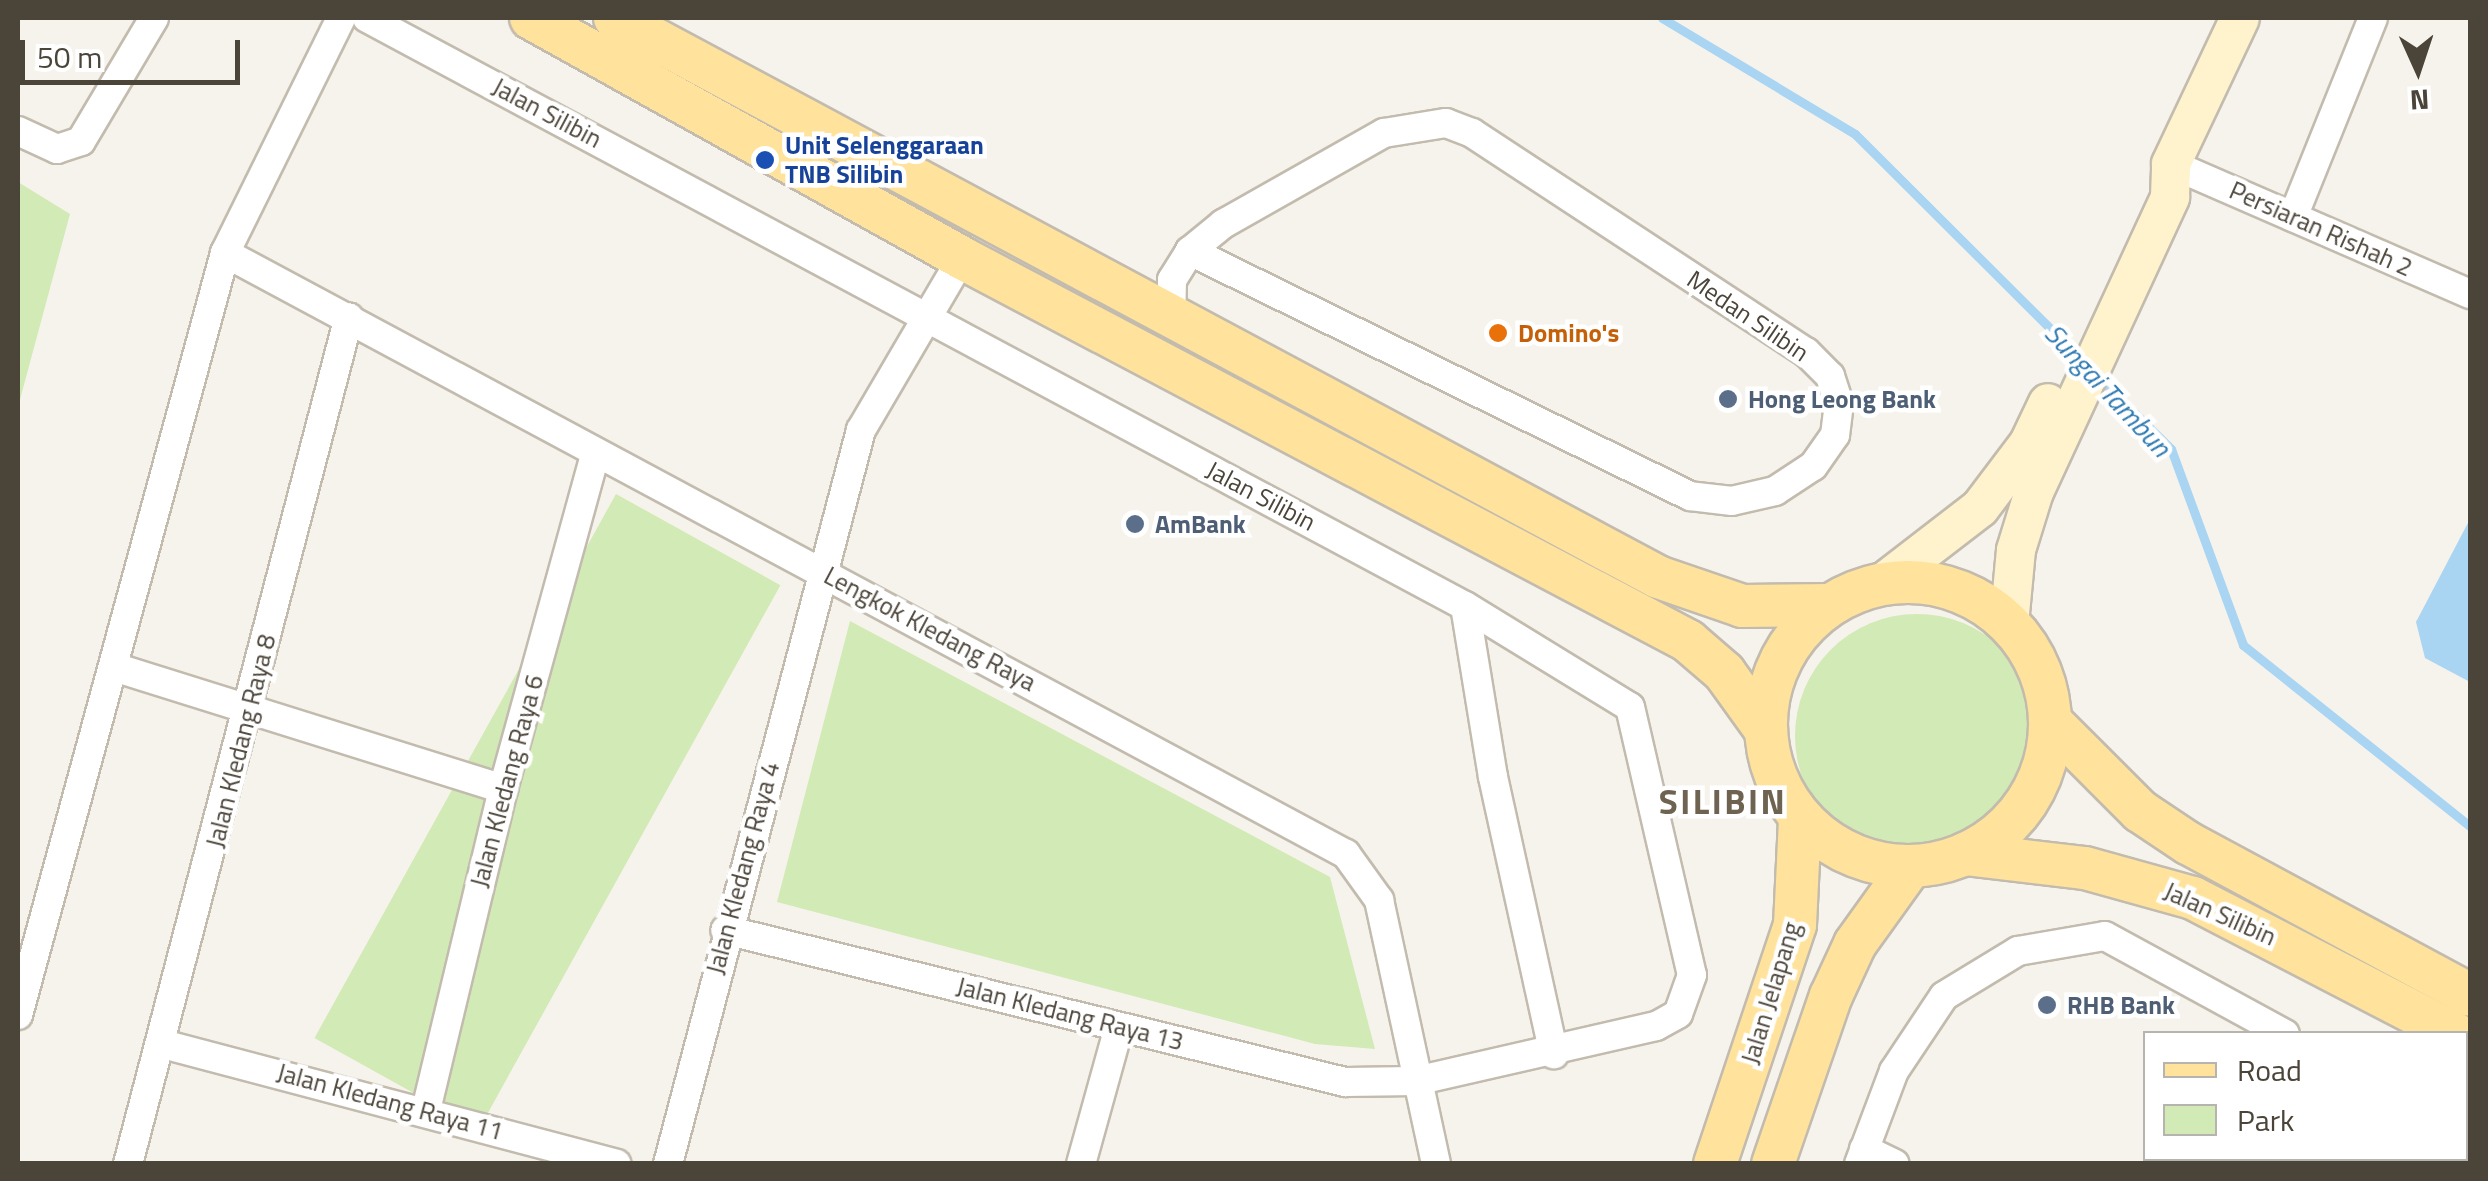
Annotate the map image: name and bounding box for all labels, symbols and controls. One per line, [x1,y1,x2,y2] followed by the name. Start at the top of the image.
[25,20,245,82] scale bar
[2368,20,2468,120] north arrow
[37,34,102,80] text: 50 m
[487,72,607,154] street label: Jalan Silibin
[2409,78,2430,122] text: N
[785,131,984,190] place label: Unit Selenggaraan TNB Silibin
[754,149,776,171] marker: Unit Selenggaraan TNB Silibin
[2225,175,2417,283] street label: Persiaran Rishah 2
[1681,264,1815,368] street label: Medan Silibin
[2038,317,2178,463] water label: Sungai Tambun
[1518,318,1619,348] place label: Domino's
[1487,322,1509,344] marker: Domino's
[1748,384,1936,414] place label: Hong Leong Bank
[1717,388,1739,410] marker: Hong Leong Bank
[1201,455,1321,537] street label: Jalan Silibin
[1155,509,1246,539] place label: AmBank
[1124,513,1146,535] marker: AmBank
[819,560,1041,698] street label: Lengkok Kledang Raya
[200,631,282,851] street label: Jalan Kledang Raya 8
[464,671,550,891] street label: Jalan Kledang Raya 6
[700,758,786,978] street label: Jalan Kledang Raya 4
[1659,780,1787,822] district label: SILIBIN
[2159,876,2281,952] street label: Jalan Silibin
[1735,918,1807,1068] street label: Jalan Jelapang
[953,971,1187,1057] street label: Jalan Kledang Raya 13
[2067,990,2175,1020] place label: RHB Bank
[2036,994,2058,1016] marker: RHB Bank
[2143,1031,2468,1161] legend
[2237,1047,2302,1093] text: Road
[274,1057,506,1147] street label: Jalan Kledang Raya 11
[2237,1097,2294,1143] text: Park

